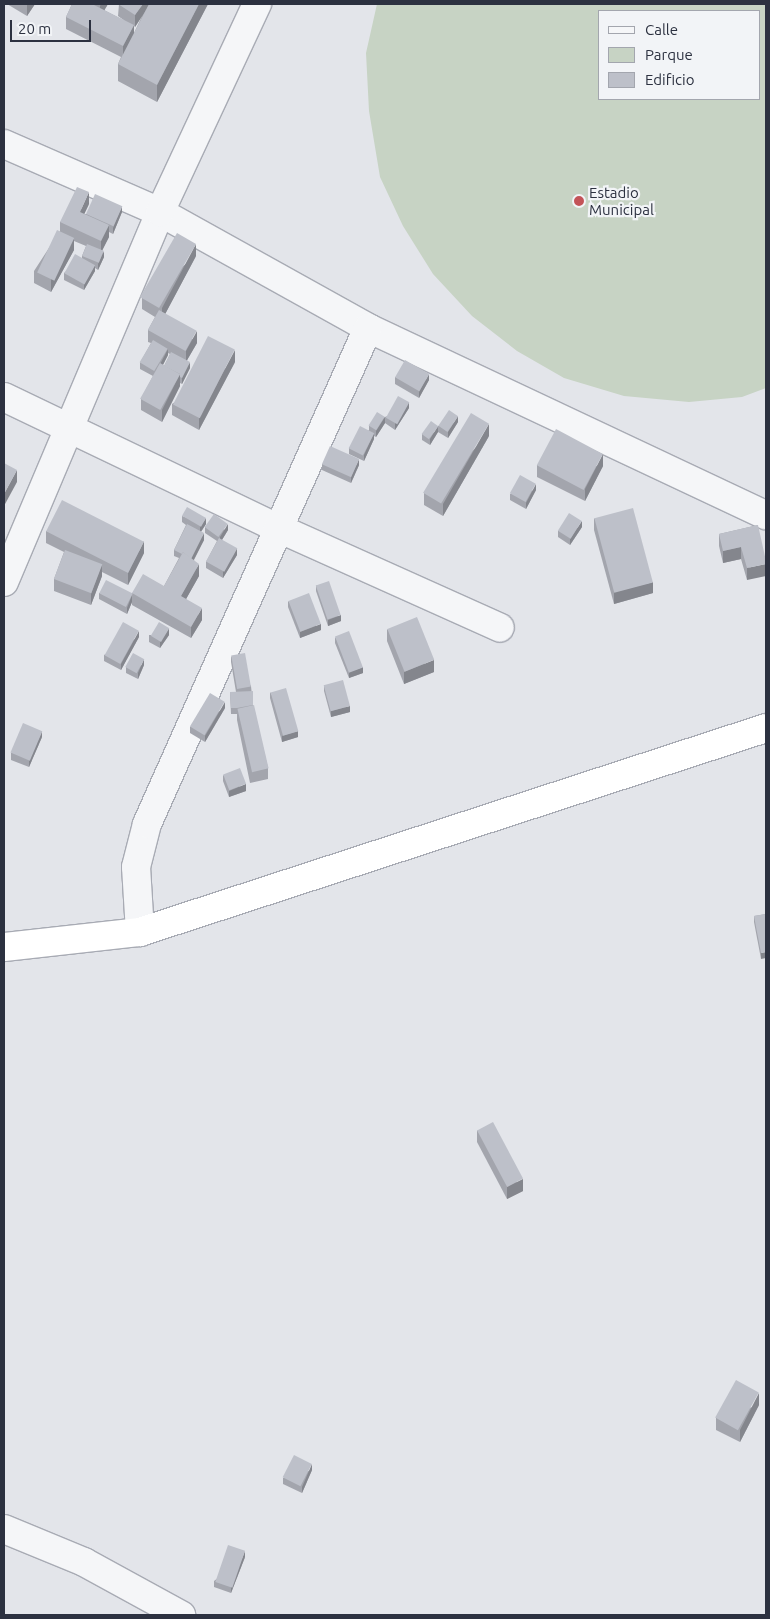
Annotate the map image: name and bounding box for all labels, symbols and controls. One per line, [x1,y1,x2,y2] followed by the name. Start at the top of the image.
[12,10,94,42] scale bar
[598,10,760,100] legend
[18,20,51,37] text: 20 m
[645,21,678,38] text: Calle
[645,46,693,63] text: Parque
[645,71,694,88] text: Edificio
[589,183,654,218] place label: Estadio Municipal
[573,195,585,207] marker: Estadio Municipal

